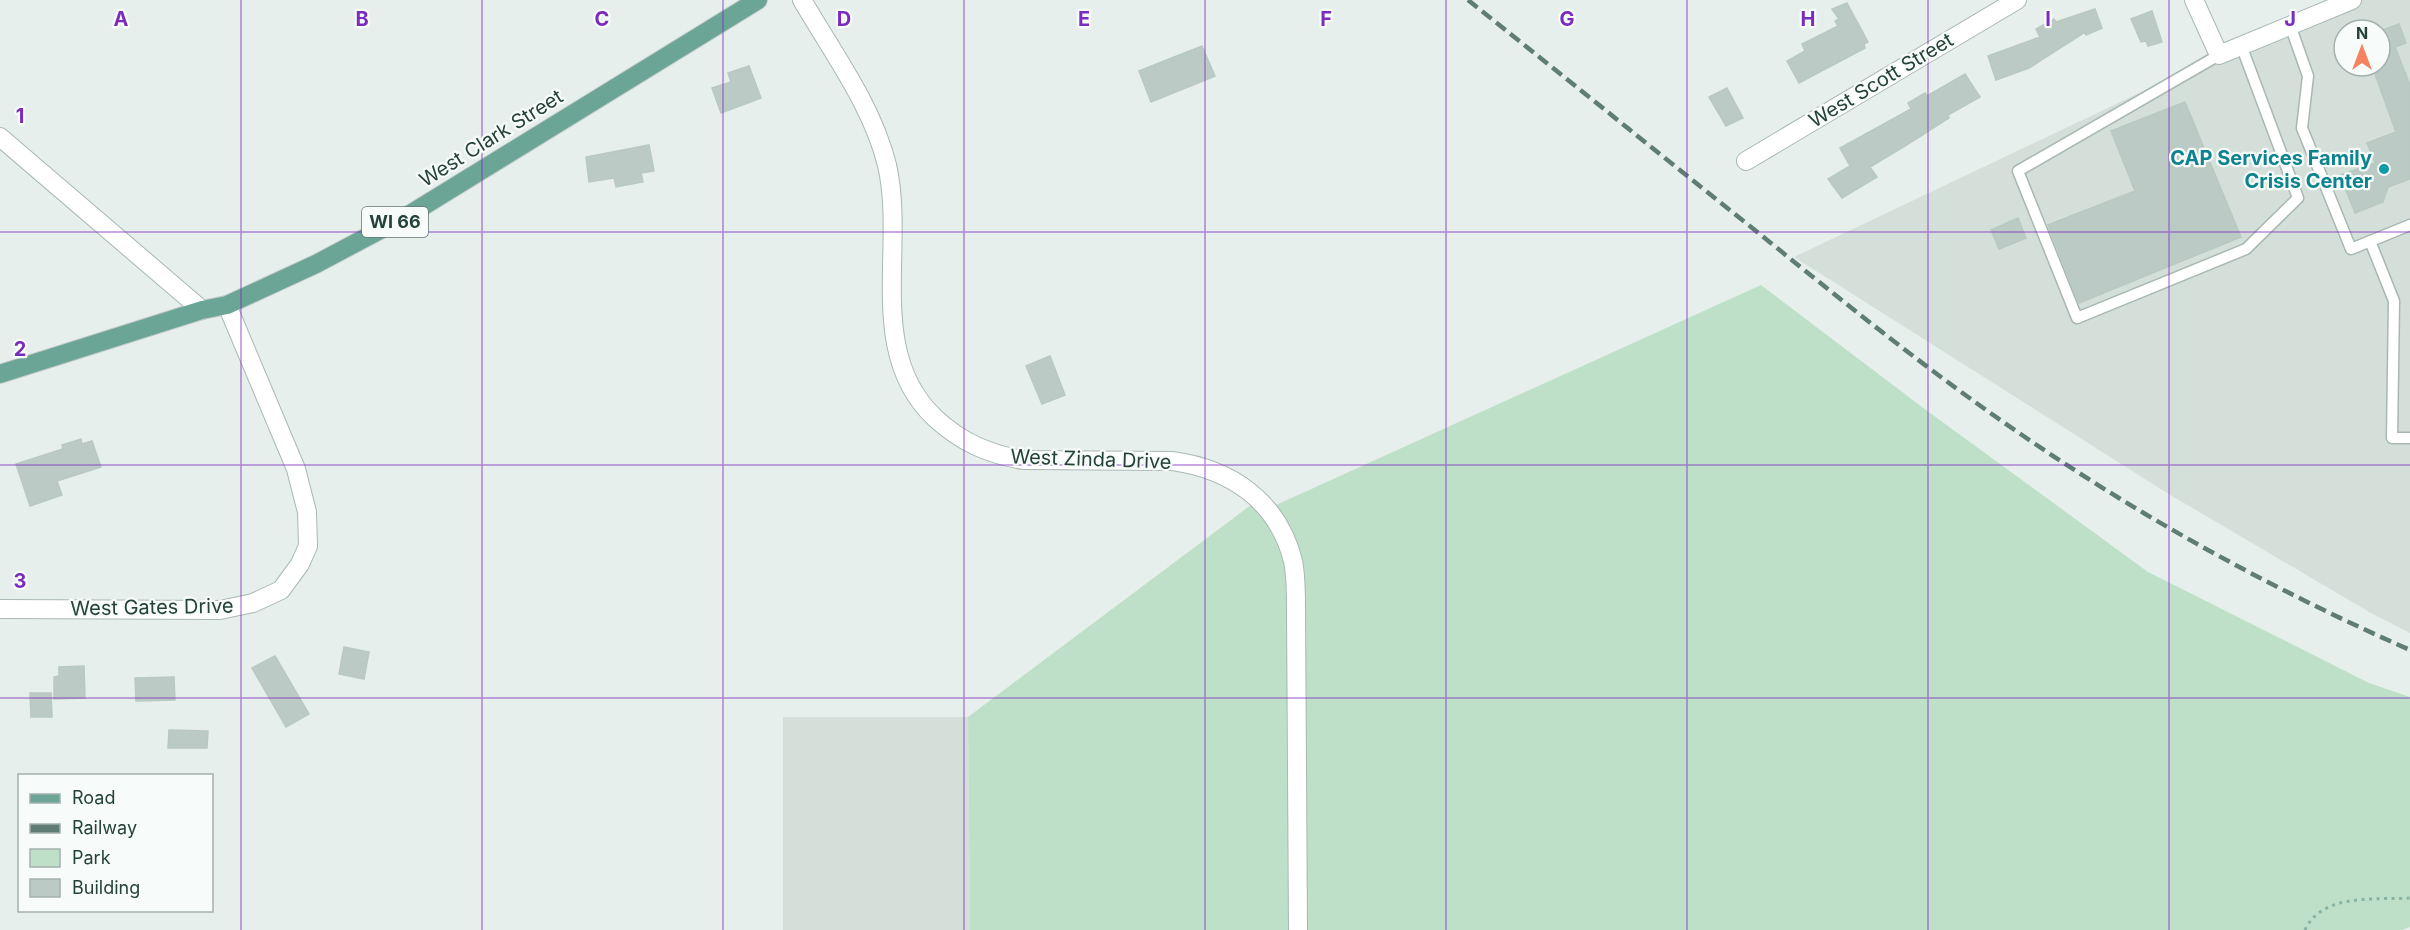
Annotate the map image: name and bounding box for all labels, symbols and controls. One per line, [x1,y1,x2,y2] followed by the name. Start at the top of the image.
[114,7,129,31] text: A
[355,7,369,31] text: B
[595,7,609,31] text: C
[837,7,851,31] text: D
[1078,7,1090,31] text: E
[1320,7,1332,31] text: F
[1559,7,1575,31] text: G
[1801,7,1815,31] text: H
[2045,7,2051,31] text: I
[2284,7,2296,31] text: J
[2332,18,2392,78] north arrow
[2356,23,2368,43] text: N
[1805,27,1958,133] street label: West Scott Street
[415,84,568,192] street label: West Clark Street
[16,104,24,128] text: 1
[2170,146,2372,193] place label: CAP Services Family Crisis Center
[2377,162,2391,176] marker: CAP Services Family Crisis Center
[362,207,428,237] road number: WI 66
[14,337,26,361] text: 2
[1010,444,1172,474] street label: West Zinda Drive
[14,569,26,593] text: 3
[70,594,234,620] street label: West Gates Drive
[18,774,213,912] legend
[72,787,115,808] text: Road
[72,817,137,838] text: Railway
[72,847,111,868] text: Park
[72,877,140,898] text: Building

